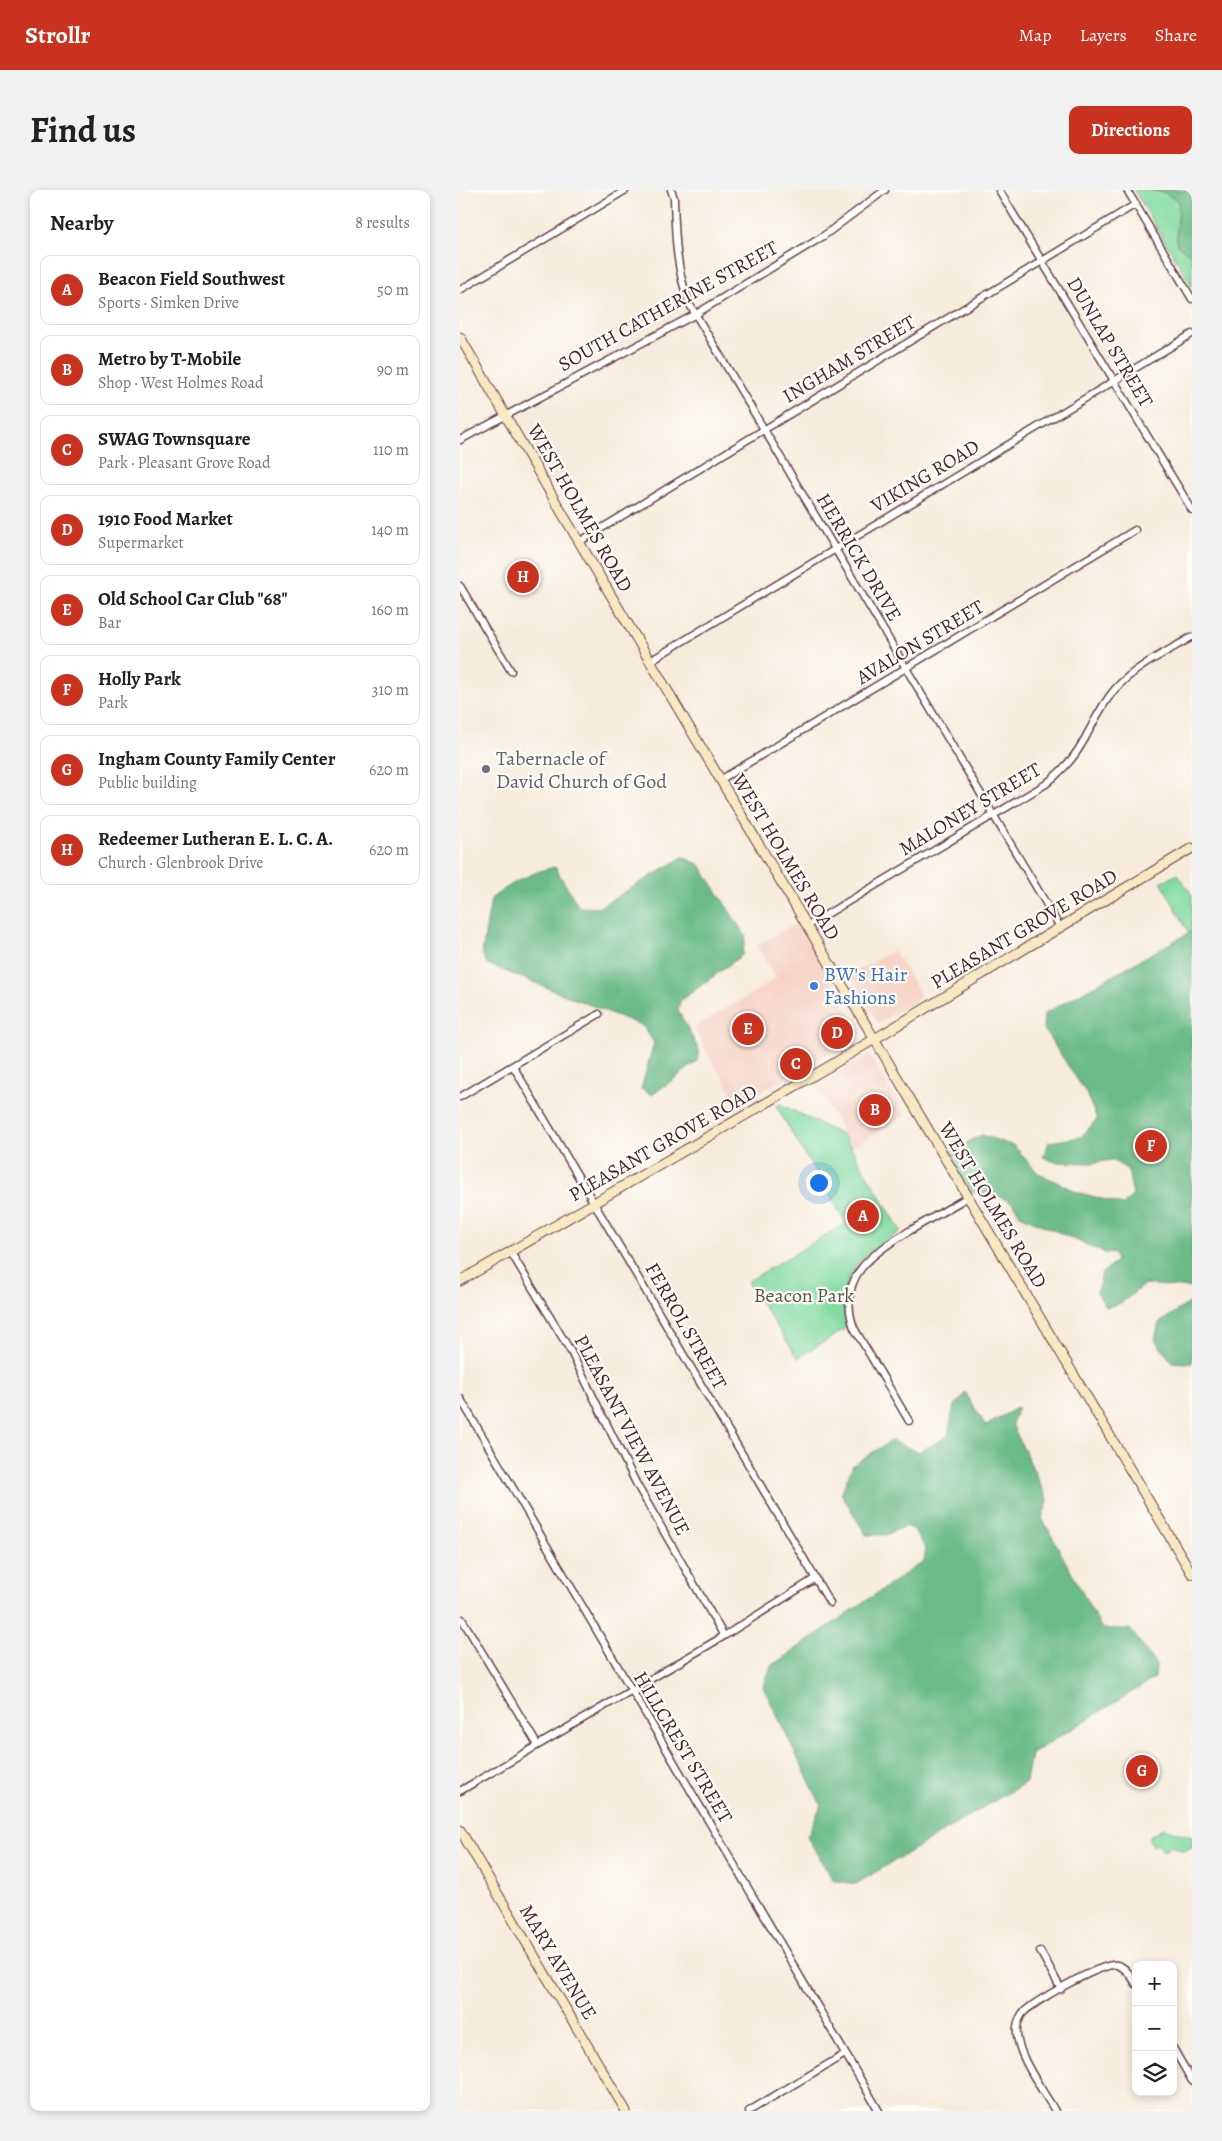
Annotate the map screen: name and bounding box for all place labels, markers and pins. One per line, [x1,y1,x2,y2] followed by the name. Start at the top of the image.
[507,558,539,596] pin: H
[496,745,667,795] place label: Tabernacle of David Church of God
[480,763,492,775] marker: Tabernacle of David Church of God
[824,961,908,1011] place label: BW's Hair Fashions
[808,980,820,992] marker: BW's Hair Fashions
[732,1010,764,1048] pin: E
[821,1014,853,1052] pin: D
[780,1045,812,1083] pin: C
[859,1091,891,1129] pin: B
[1135,1127,1167,1165] pin: F
[847,1197,879,1235] pin: A
[1126,1752,1158,1790] pin: G

